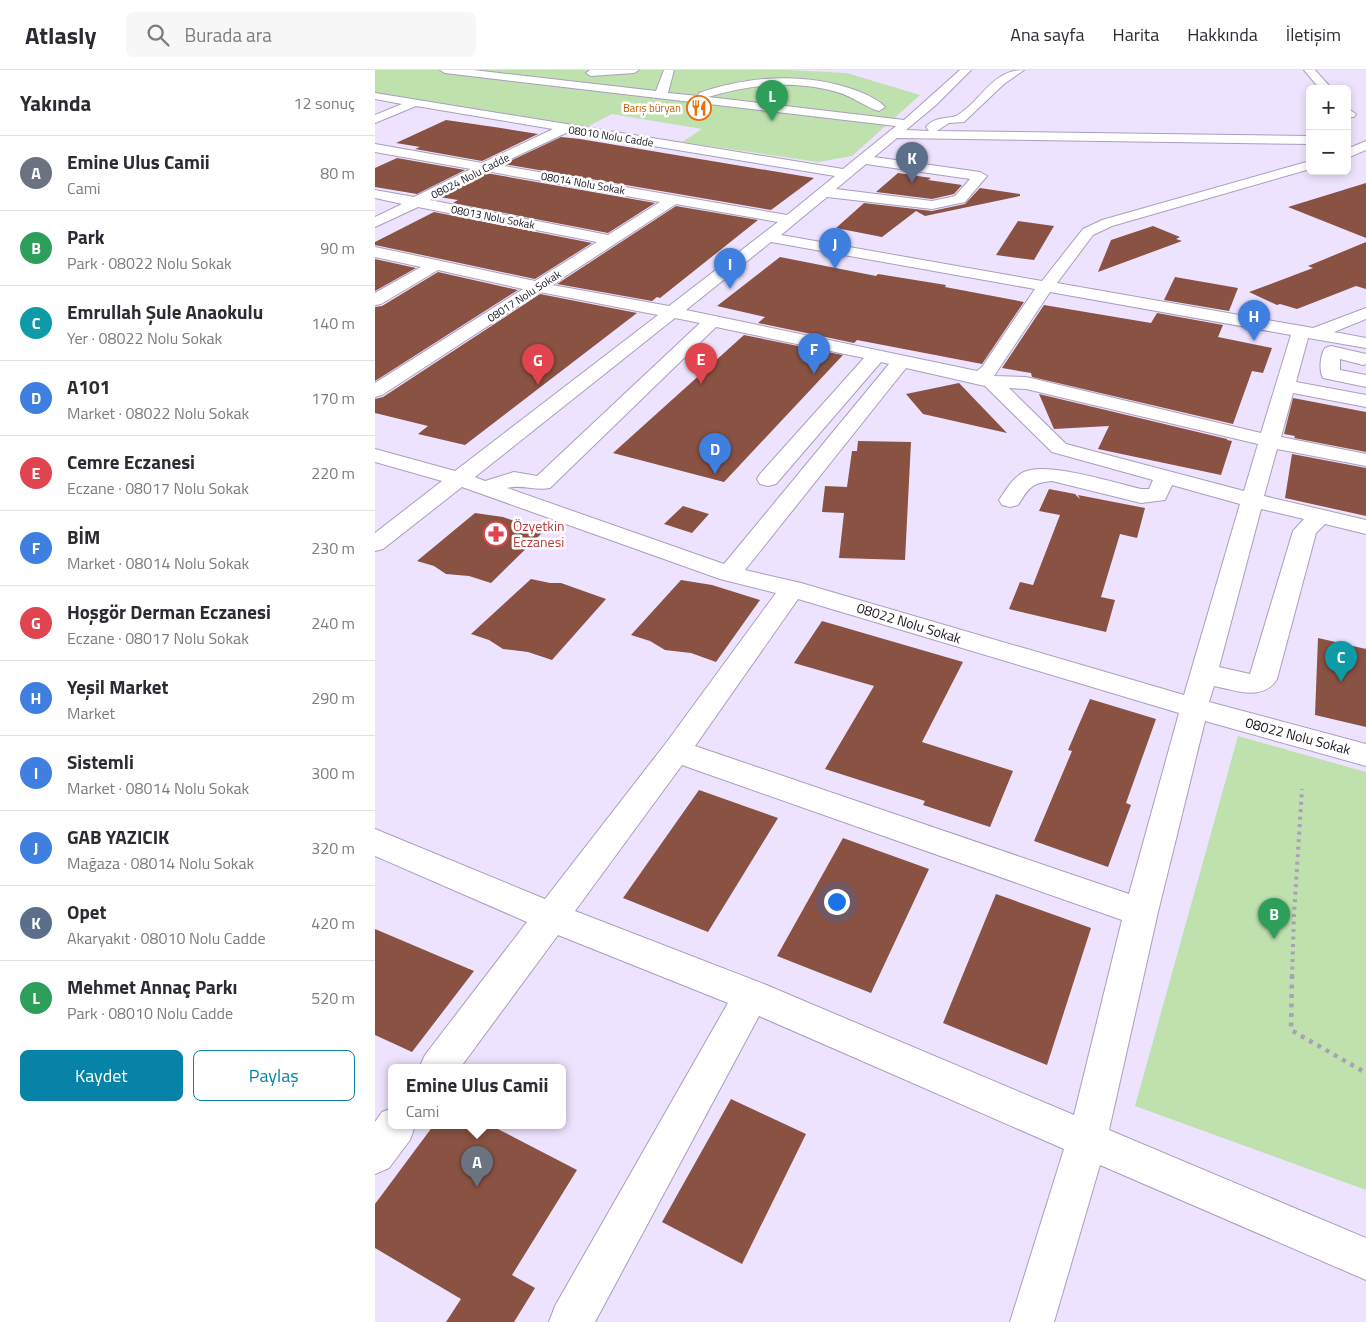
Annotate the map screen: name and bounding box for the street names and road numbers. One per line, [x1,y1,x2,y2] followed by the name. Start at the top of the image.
[567,121,655,151] street label: 08010 Nolu Cadde
[428,149,512,203] street label: 08024 Nolu Cadde
[540,168,627,198] street label: 08014 Nolu Sokak
[450,201,537,233] street label: 08013 Nolu Sokak
[484,266,565,326] street label: 08017 Nolu Sokak
[854,597,964,648] street label: 08022 Nolu Sokak
[1243,711,1353,760] street label: 08022 Nolu Sokak

